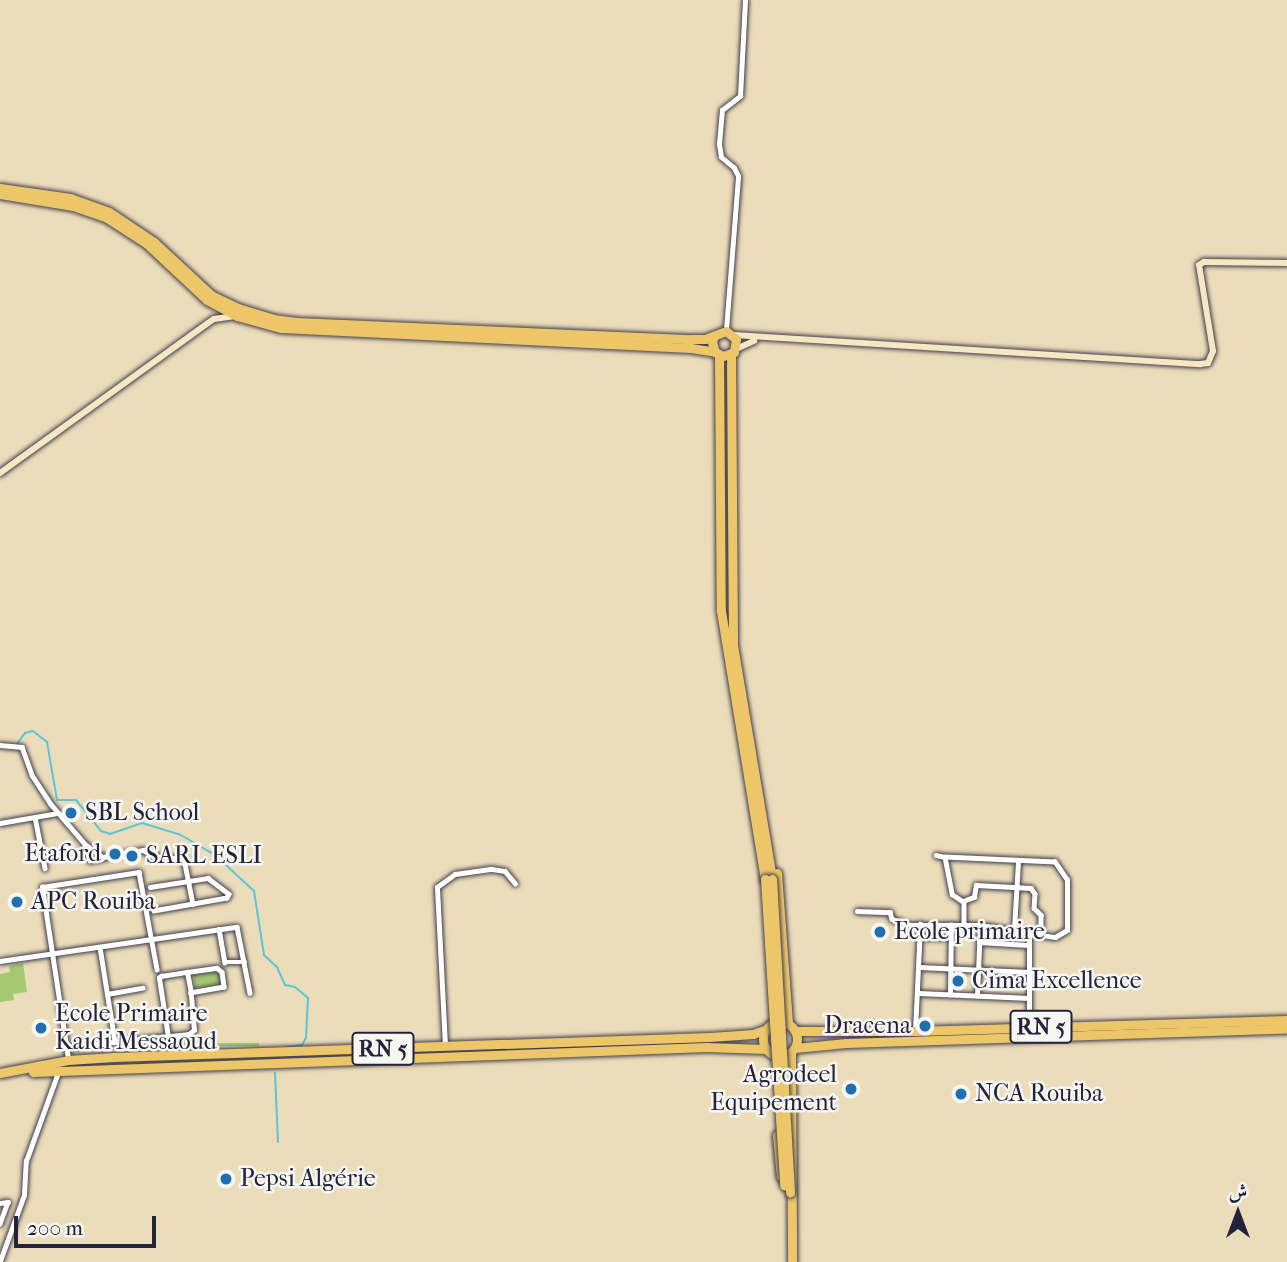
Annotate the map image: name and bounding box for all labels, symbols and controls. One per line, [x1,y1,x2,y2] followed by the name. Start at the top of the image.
[85,799,199,827] place label: SBL School
[63,805,79,821] marker: SBL School
[24,840,101,868] place label: Etaford
[146,842,262,870] place label: SARL ESLI
[107,846,123,862] marker: Etaford
[124,848,140,864] marker: SARL ESLI
[31,888,156,916] place label: APC Rouiba
[9,894,25,910] marker: APC Rouiba
[894,918,1045,946] place label: Ecole primaire
[872,924,888,940] marker: Ecole primaire
[972,967,1142,995] place label: Cima Excellence
[950,973,966,989] marker: Cima Excellence
[55,1000,217,1056] place label: Ecole Primaire Kaidi Messaoud
[1010,1008,1072,1046] road number: RN 5
[824,1012,911,1040] place label: Dracena
[917,1018,933,1034] marker: Dracena
[33,1020,49,1036] marker: Ecole Primaire Kaidi Messaoud
[352,1030,414,1068] road number: RN 5
[710,1061,837,1117] place label: Agrodeel Equipement
[975,1080,1103,1108] place label: NCA Rouiba
[843,1081,859,1097] marker: Agrodeel Equipement
[953,1086,969,1102] marker: NCA Rouiba
[240,1165,376,1193] place label: Pepsi Algérie
[218,1171,234,1187] marker: Pepsi Algérie
[1203,1178,1273,1248] north arrow
[1229,1181,1247,1203] text: ش
[18,1202,159,1246] scale bar
[27,1216,83,1240] text: 200 m

